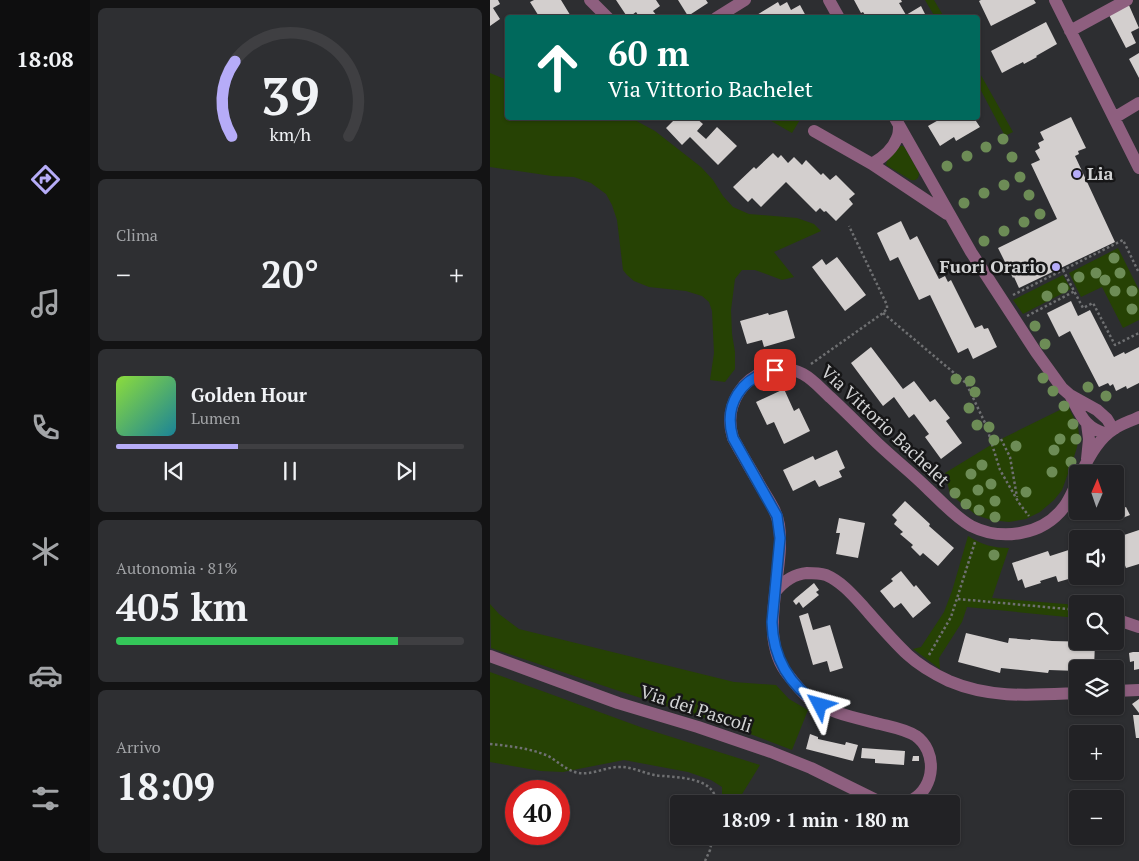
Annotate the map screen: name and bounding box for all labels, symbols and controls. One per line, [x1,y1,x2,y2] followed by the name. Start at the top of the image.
[608,30,689,76] text: 60 m
[525,35,590,100] icon: ahead
[16,44,74,73] text: 18:08
[261,61,319,130] text: 39
[608,74,813,103] text: Via Vittorio Bachelet
[269,122,311,146] text: km/h
[1087,161,1114,185] place label: Lia
[28,162,63,197] icon: directions
[1071,168,1083,180] marker: Lia
[116,224,158,246] text: Clima
[261,249,319,299] text: 20°
[939,254,1046,278] place label: Fuori Orario
[116,256,131,293] text: −
[449,256,464,293] text: +
[1050,261,1062,273] marker: Fuori Orario
[28,286,63,321] icon: music
[754,349,796,391] pin
[761,356,789,384] icon: arrive
[816,359,955,491] street label: Via Vittorio Bachelet
[191,382,307,407] text: Golden Hour
[191,407,240,429] text: Lumen
[28,410,63,445] icon: phone
[160,457,188,485] icon: previous
[276,457,304,485] icon: pause
[392,457,420,485] icon: next
[1069,465,1124,520] north arrow
[1069,465,1124,845] map controls
[1069,530,1124,585] button: sound
[28,534,63,569] icon: climate
[116,557,238,579] text: Autonomia · 81%
[116,582,248,632] text: 405 km
[1069,595,1124,650] button: search
[28,658,63,693] icon: car
[1069,660,1124,715] button: layers
[793,678,845,730] position arrow
[637,679,755,737] street label: Via dei Pascoli
[1069,725,1124,780] button: +
[116,736,161,758] text: Arrivo
[116,761,215,811] text: 18:09
[505,780,570,845] speed limit sign: 40
[28,781,63,816] icon: filters
[1069,790,1124,845] button: −
[721,807,909,832] text: 18:09 · 1 min · 180 m

